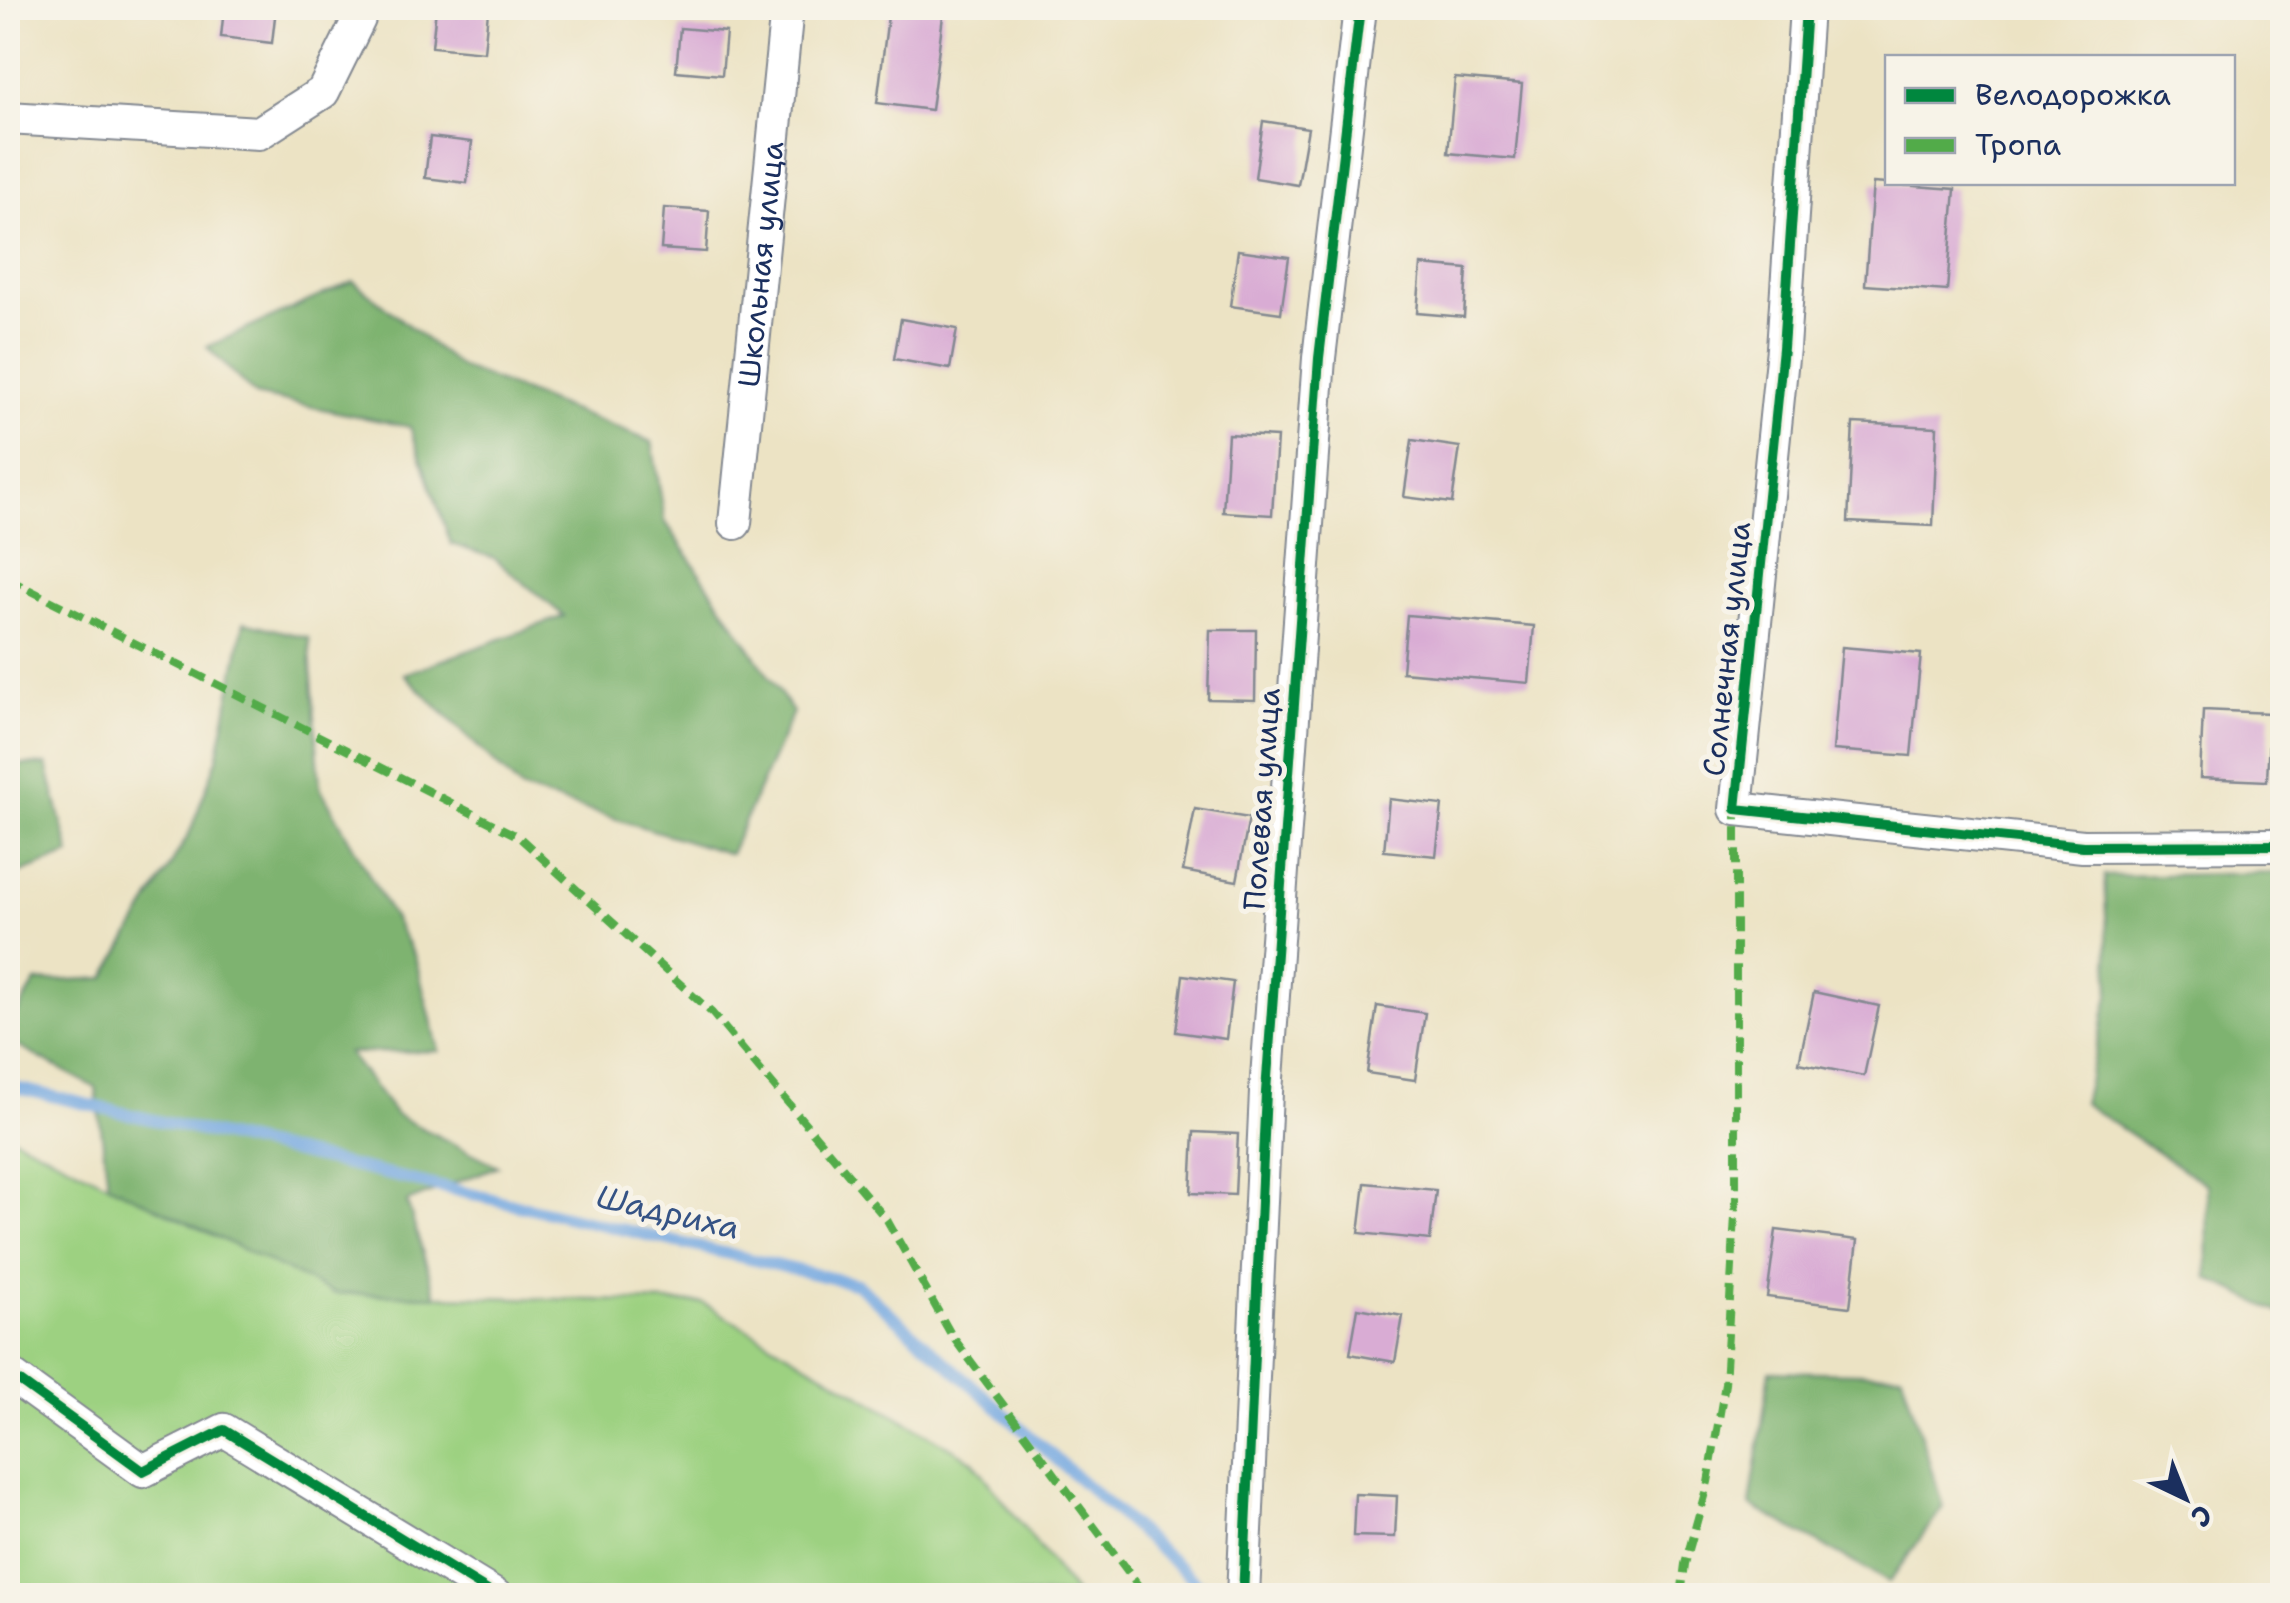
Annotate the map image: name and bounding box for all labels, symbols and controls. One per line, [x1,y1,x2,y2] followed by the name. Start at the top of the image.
[1885,55,2235,185] legend
[1975,74,2171,115] text: Велодорожка
[1975,124,2062,165] text: Тропа
[728,139,793,389] street label: Школьная улица
[1693,519,1760,778] street label: Солнечная улица
[1233,686,1290,912] street label: Полевая улица
[592,1174,744,1249] water label: Шадриха
[2135,1448,2235,1548] north arrow
[2183,1497,2221,1536] text: С

